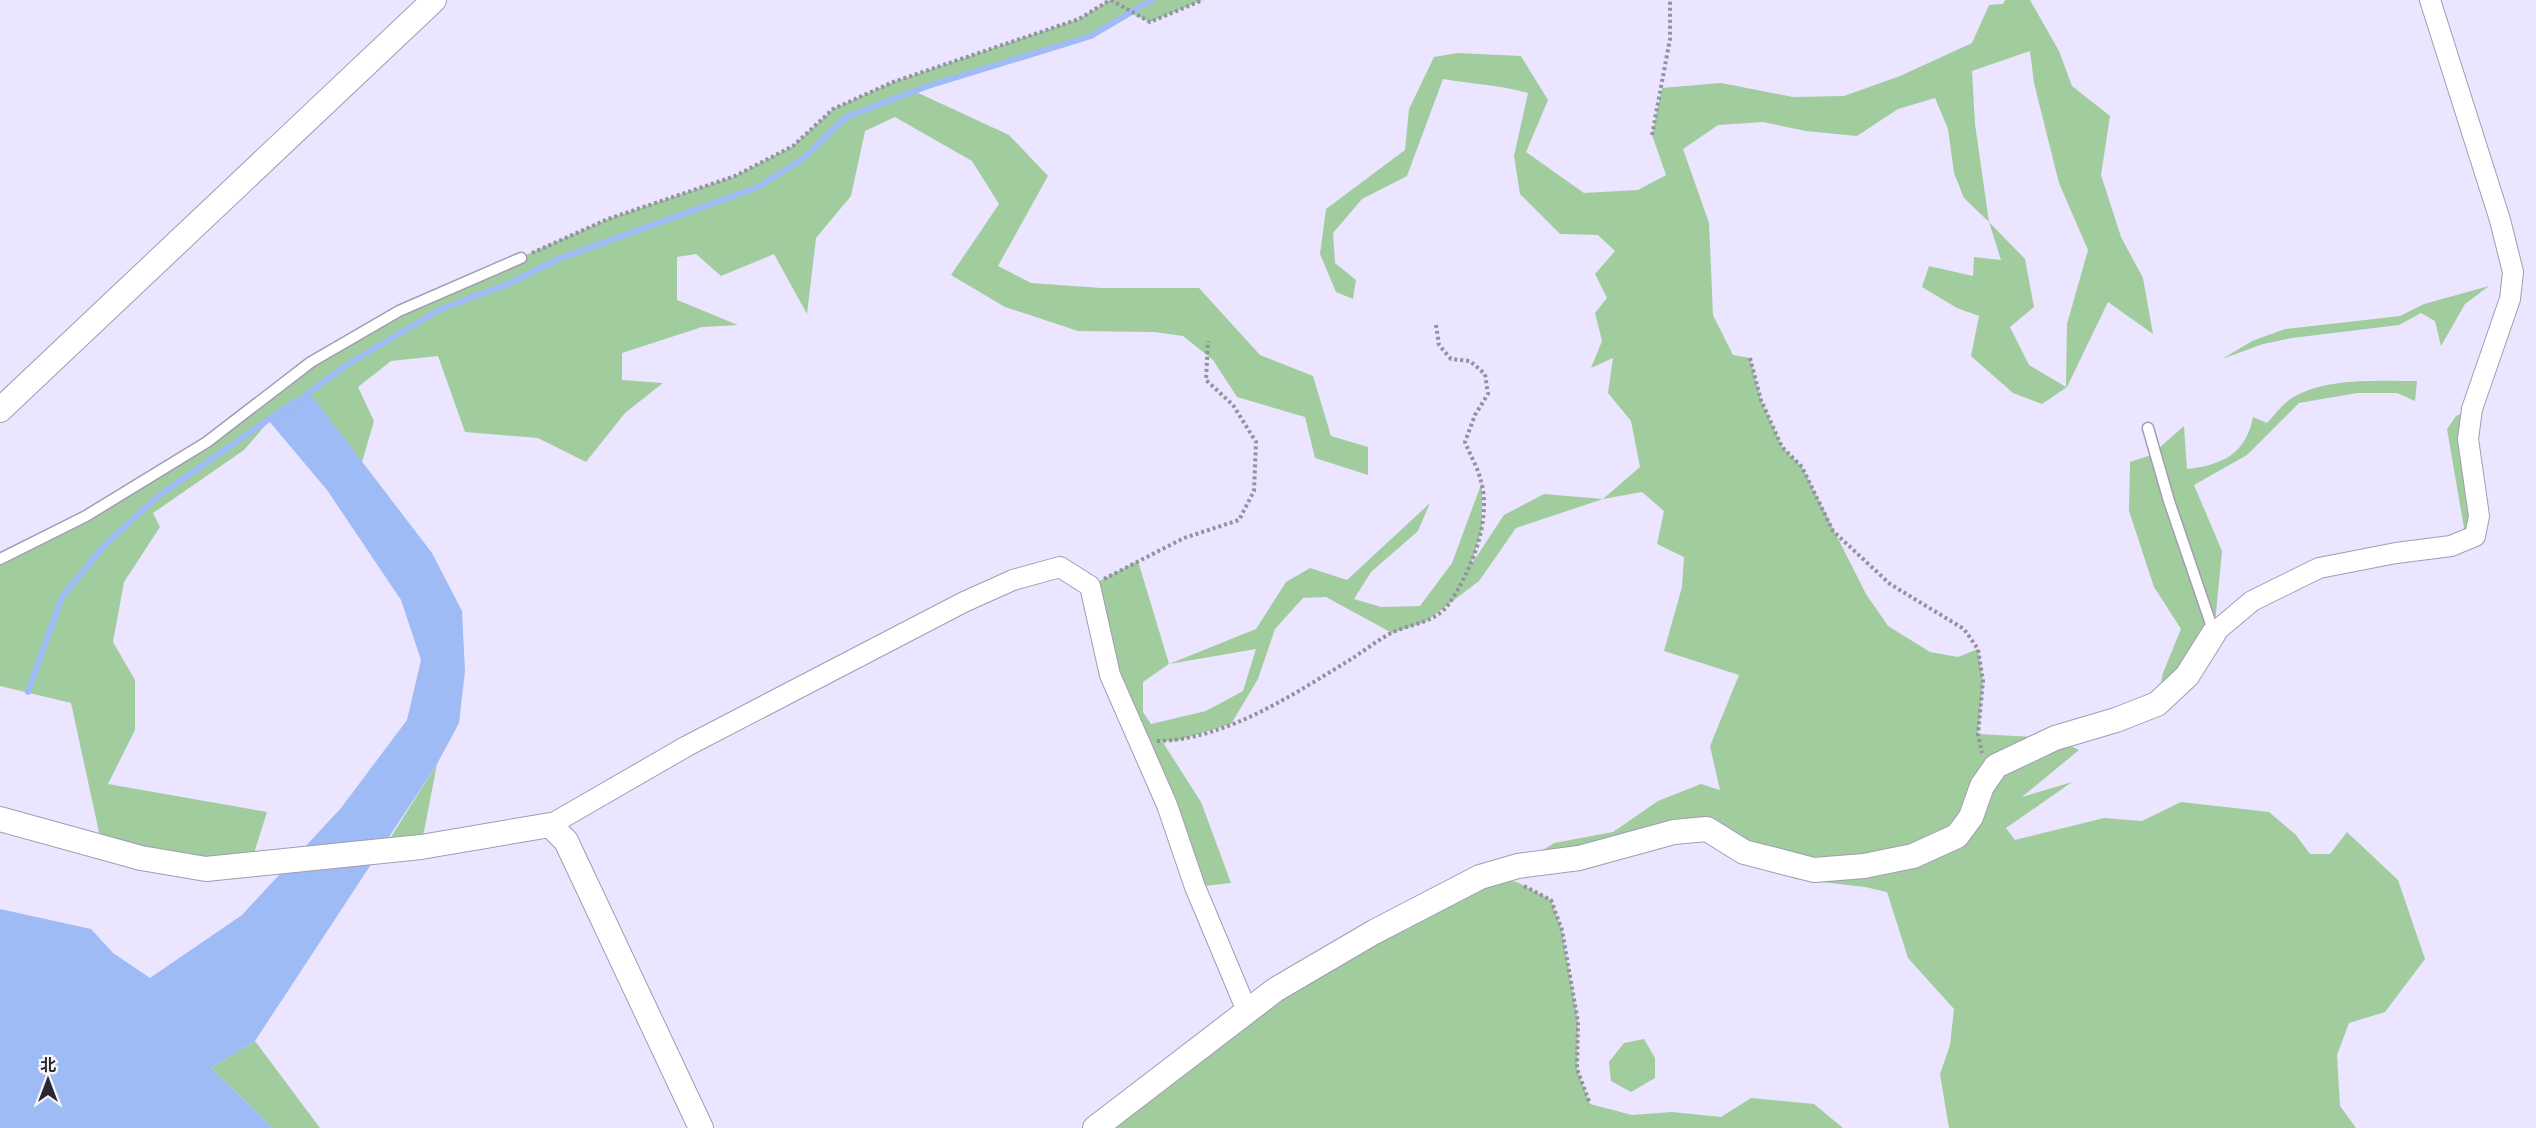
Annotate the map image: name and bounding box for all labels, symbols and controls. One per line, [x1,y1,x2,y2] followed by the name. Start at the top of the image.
[18,1050,78,1110] north arrow
[40,1054,56,1077] text: 北

